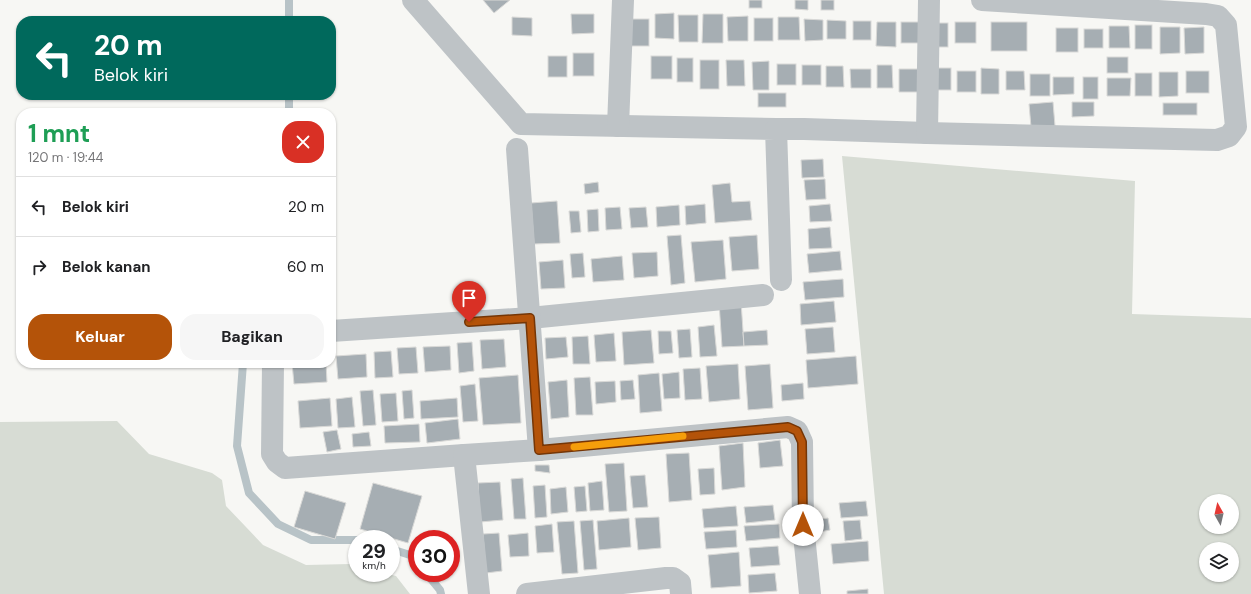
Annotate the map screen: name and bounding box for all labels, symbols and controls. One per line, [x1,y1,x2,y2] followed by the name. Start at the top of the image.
[94,27,163,64] text: 20 m
[28,32,80,84] icon: left
[94,63,168,87] text: Belok kiri
[28,118,90,149] text: 1 mnt
[282,121,324,163] button: close
[28,149,103,166] text: 120 m · 19:44
[28,196,50,218] icon: left
[62,197,129,217] text: Belok kiri
[288,197,324,217] text: 20 m
[28,256,50,278] icon: right
[62,257,150,277] text: Belok kanan
[287,257,324,277] text: 60 m
[452,281,486,322] pin
[458,287,480,309] icon: arrive
[28,314,172,360] button: Keluar
[180,314,324,360] button: Bagikan
[1199,494,1239,534] north arrow
[1199,494,1239,582] map controls
[782,504,824,546] position arrow
[408,530,460,582] speed limit sign: 30
[362,538,386,564] text: 29
[1199,542,1239,582] button: layers
[362,559,386,572] text: km/h

